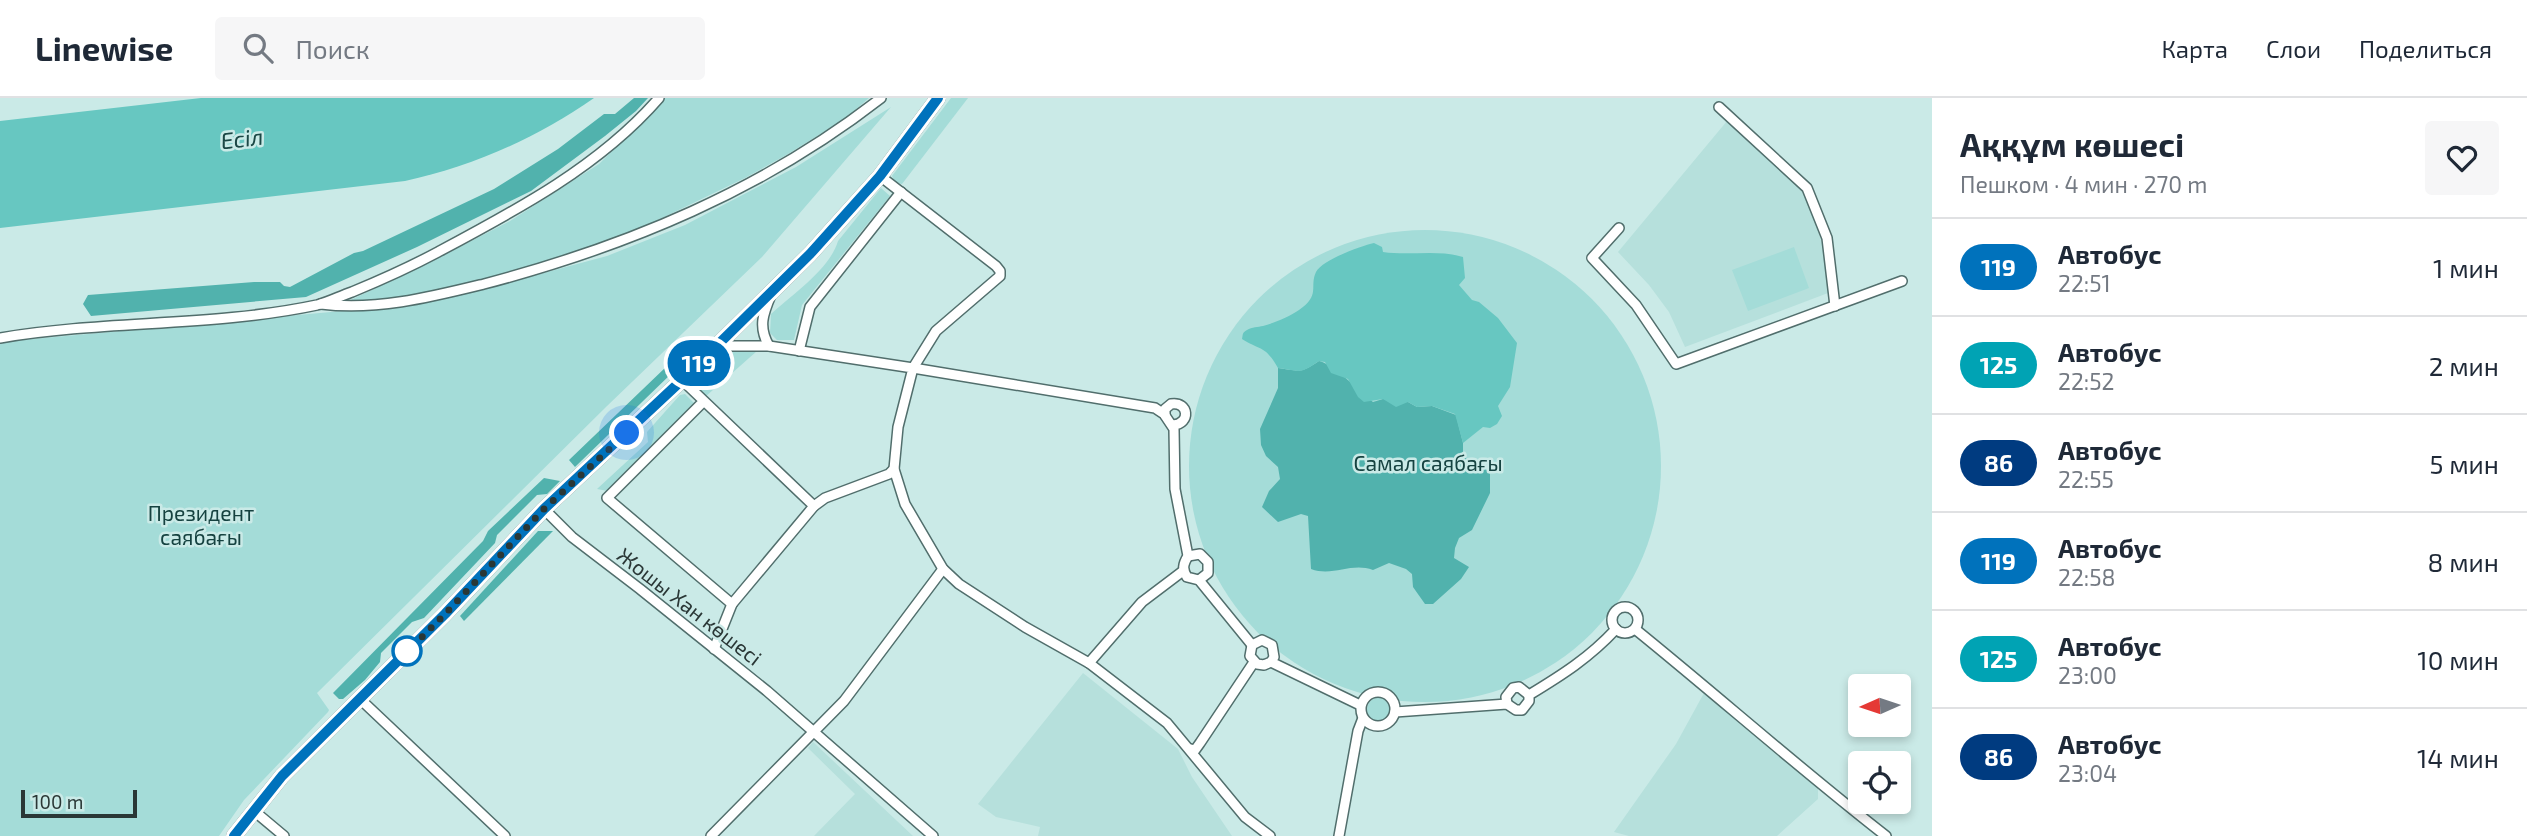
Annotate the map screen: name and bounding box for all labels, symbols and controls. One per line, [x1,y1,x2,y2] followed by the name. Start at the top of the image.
[215,17,705,80] search box
[35,28,173,68] text: Linewise
[239,29,277,67] icon: search
[295,33,370,64] text: Поиск
[2161,34,2228,63] text: Карта
[2266,34,2321,63] text: Слои
[2359,34,2492,63] text: Поделиться
[2425,121,2499,195] button: heart
[219,122,265,155] water label: Есіл
[1960,124,2184,164] text: Аққұм көшесі
[1960,170,2208,198] text: Пешком · 4 мин · 270 m
[2058,238,2161,269] text: Автобус
[1981,252,2016,281] text: 119
[2433,252,2499,283] text: 1 мин
[2058,269,2111,297] text: 22:51
[2058,336,2161,367] text: Автобус
[659,340,739,386] line badge: 119
[682,348,716,377] text: 119
[1980,350,2017,379] text: 125
[2429,350,2499,381] text: 2 мин
[2058,367,2115,395] text: 22:52
[609,415,644,450] your location
[2058,434,2161,465] text: Автобус
[1984,448,2013,477] text: 86
[2429,448,2499,479] text: 5 мин
[1353,450,1503,475] park label: Самал саябағы
[2058,465,2114,493] text: 22:55
[148,500,254,549] park label: Президент саябағы
[2058,532,2161,563] text: Автобус
[613,542,767,670] street label: Жошы Хан көшесі
[1981,546,2016,575] text: 119
[2428,546,2499,577] text: 8 мин
[2058,563,2116,591] text: 22:58
[2058,630,2161,661] text: Автобус
[392,636,422,666] unlabelled marker
[1980,644,2017,673] text: 125
[2417,644,2499,675] text: 10 мин
[2058,661,2117,689] text: 23:00
[1848,674,1911,737] north arrow
[1848,674,1911,814] map controls
[2058,728,2161,759] text: Автобус
[1984,742,2013,771] text: 86
[2417,742,2499,773] text: 14 мин
[1848,751,1911,814] button: locate
[2058,759,2117,787] text: 23:04
[21,787,136,819] scale bar
[32,790,83,813] text: 100 m

